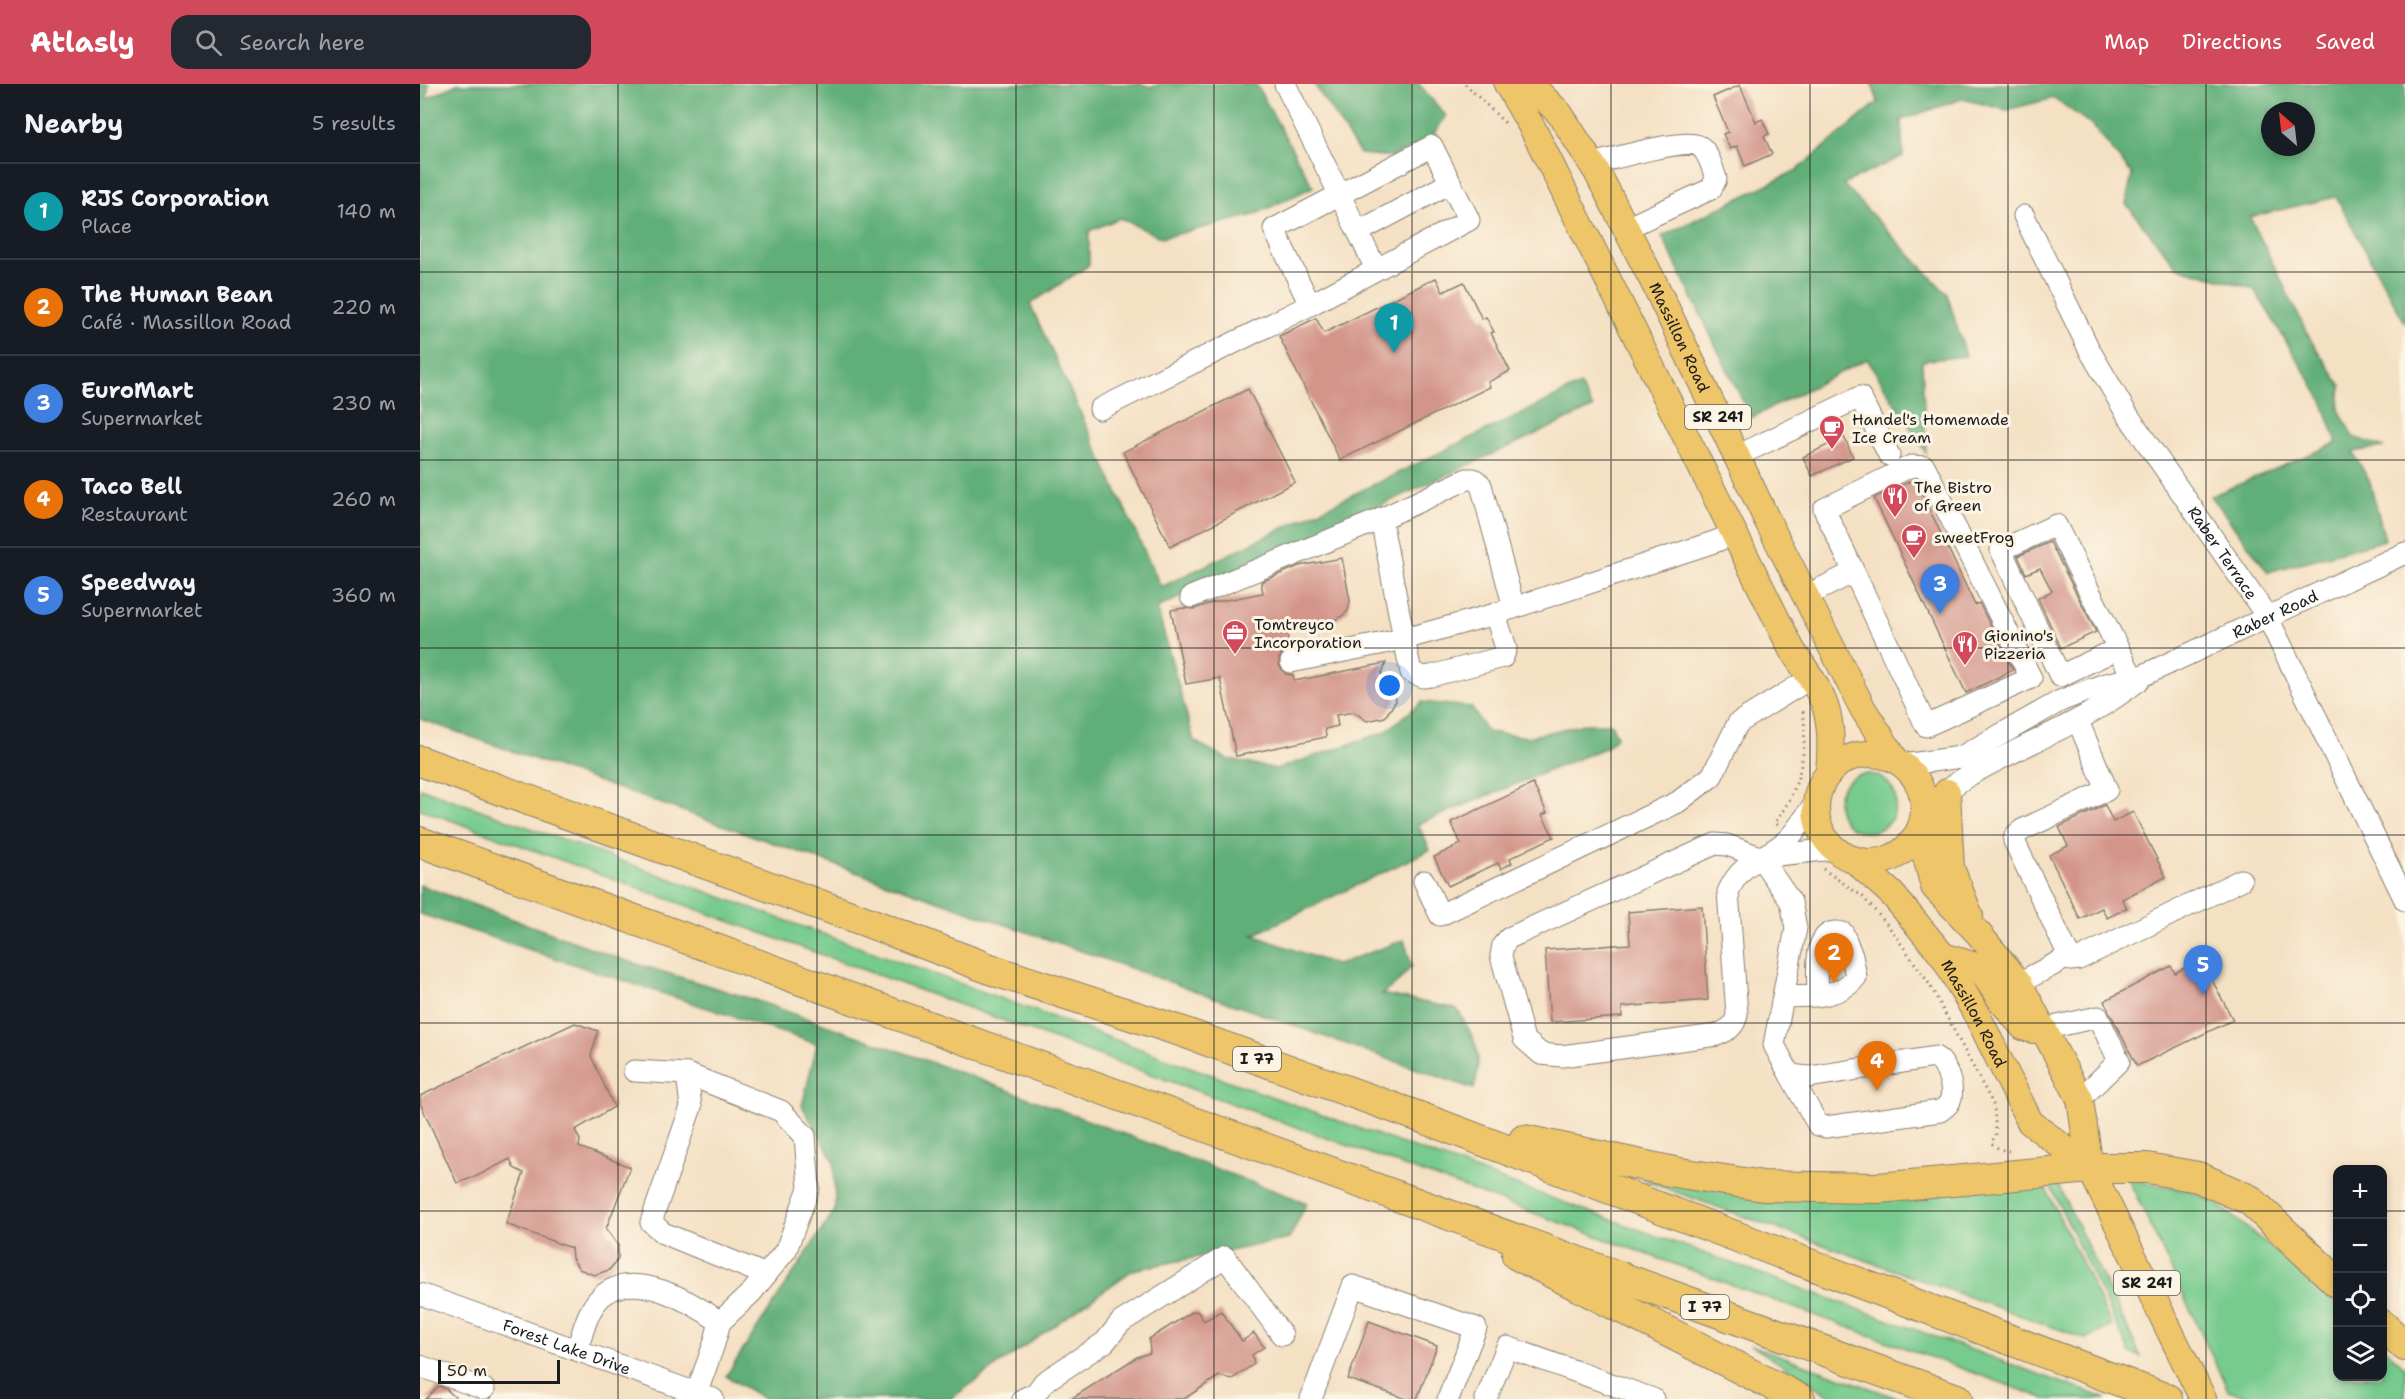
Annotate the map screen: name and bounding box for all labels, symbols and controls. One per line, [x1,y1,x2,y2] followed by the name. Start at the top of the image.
[171,15,591,69] search box
[30,23,135,61] text: Atlasly
[192,26,225,59] icon: search
[240,28,365,57] text: Search here
[2104,28,2149,56] text: Map
[2182,28,2282,56] text: Directions
[2315,28,2375,56] text: Saved
[2261,102,2315,156] north arrow
[24,106,123,141] text: Nearby
[312,110,396,136] text: 5 results
[81,184,269,213] text: RJS Corporation
[39,198,48,224] text: 1
[337,198,396,224] text: 140 m
[81,213,132,239] text: Place
[1645,279,1715,396] street label: Massillon Road
[81,280,273,309] text: The Human Bean
[37,294,51,320] text: 2
[332,294,396,320] text: 220 m
[1374,304,1414,353] pin: 1
[81,309,291,335] text: Café · Massillon Road
[81,376,194,405] text: EuroMart
[37,390,51,416] text: 3
[331,390,396,416] text: 230 m
[81,405,203,431] text: Supermarket
[1685,405,1751,429] road number: SR 241
[1852,409,2009,448] place label: Handel's Homemade Ice Cream
[1817,413,1847,451] cafe icon: Handel's Homemade Ice Cream
[81,472,182,501] text: Taco Bell
[1914,477,1992,516] place label: The Bistro of Green
[1880,481,1910,519] restaurant icon: The Bistro of Green
[37,486,51,512] text: 4
[331,486,396,512] text: 260 m
[81,501,188,527] text: Restaurant
[2183,502,2262,603] street label: Raber Terrace
[1899,522,1929,560] cafe icon: sweetFrog
[1934,527,2014,548] place label: sweetFrog
[1920,564,1960,614] pin: 3
[81,568,196,597] text: Speedway
[37,582,50,608] text: 5
[331,582,396,608] text: 360 m
[2229,585,2321,643] street label: Raber Road
[81,597,203,623] text: Supermarket
[1254,614,1362,653] place label: Tomtreyco Incorporation
[1220,618,1250,656] office icon: Tomtreyco Incorporation
[1984,625,2054,664] place label: Gionino's Pizzeria
[1950,629,1980,667] restaurant icon: Gionino's Pizzeria
[1375,671,1404,700] your location
[1814,934,1854,983] pin: 2
[2184,946,2222,995] pin: 5
[1937,956,2012,1071] street label: Massillon Road
[1858,1042,1896,1091] pin: 4
[1233,1047,1281,1071] road number: I 77
[2333,1165,2387,1381] map controls
[2333,1165,2387,1219] button: +
[2333,1219,2387,1273] button: −
[2114,1271,2180,1295] road number: SR 241
[2333,1273,2387,1327] button: locate
[1681,1295,1729,1319] road number: I 77
[500,1314,634,1379] street label: Forest Lake Drive
[2333,1327,2387,1381] button: layers
[438,1357,560,1384] scale bar
[447,1360,487,1381] text: 50 m

